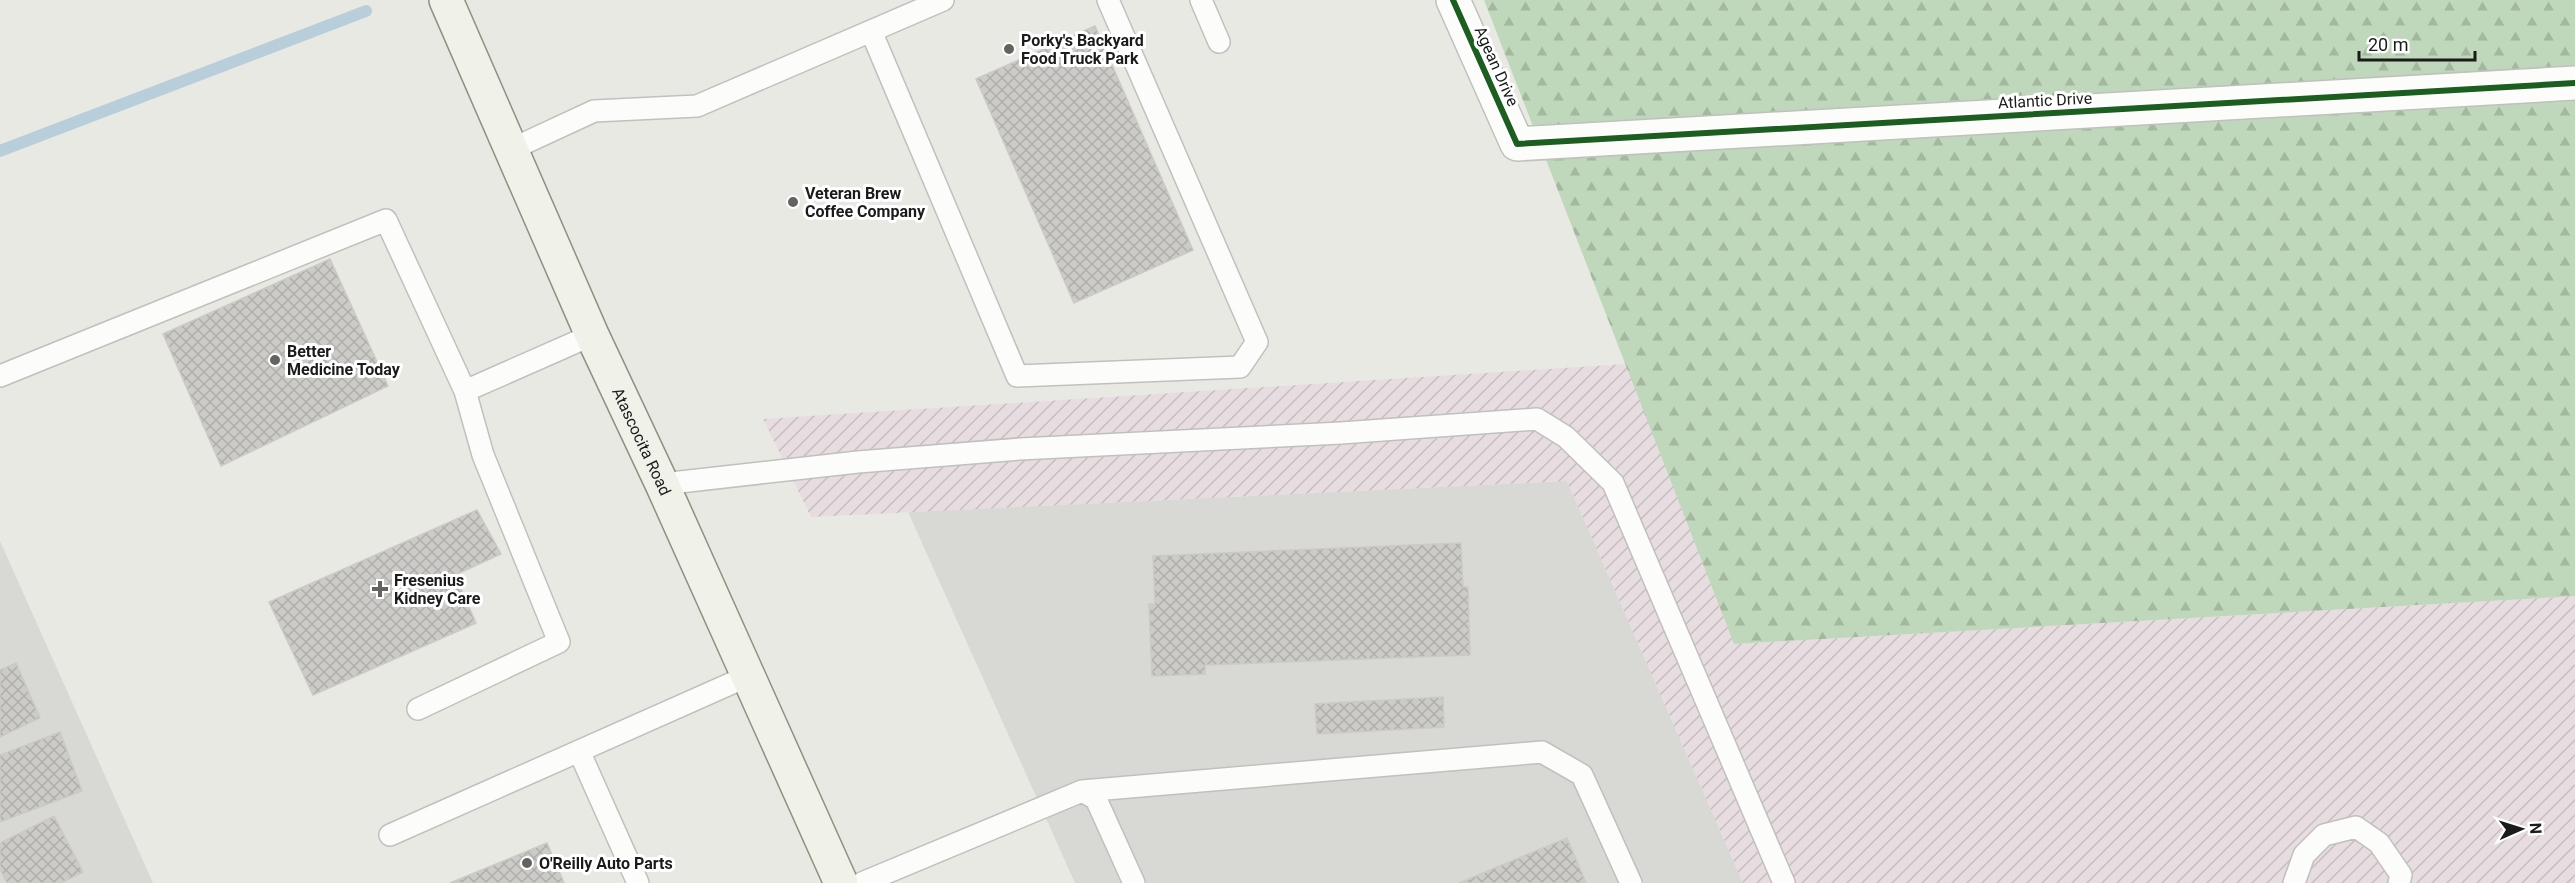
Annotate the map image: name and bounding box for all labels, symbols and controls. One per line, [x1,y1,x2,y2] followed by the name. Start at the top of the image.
[1471,23,1523,109] street label: Agean Drive
[2359,24,2474,62] scale bar
[1021,31,1144,68] place label: Porky's Backyard Food Truck Park
[2368,34,2408,55] text: 20 m
[1002,42,1016,56] marker: Porky's Backyard Food Truck Park
[1997,89,2093,112] street label: Atlantic Drive
[805,184,926,221] place label: Veteran Brew Coffee Company
[786,195,800,209] marker: Veteran Brew Coffee Company
[287,342,401,379] place label: Better Medicine Today
[268,353,282,367] marker: Better Medicine Today
[608,385,675,498] street label: Atascocita Road
[394,571,481,608] place label: Fresenius Kidney Care
[371,580,389,598] marker: Fresenius Kidney Care
[2491,799,2551,859] north arrow
[2526,822,2545,834] text: N
[539,854,673,873] place label: O'Reilly Auto Parts
[520,856,534,870] marker: O'Reilly Auto Parts

